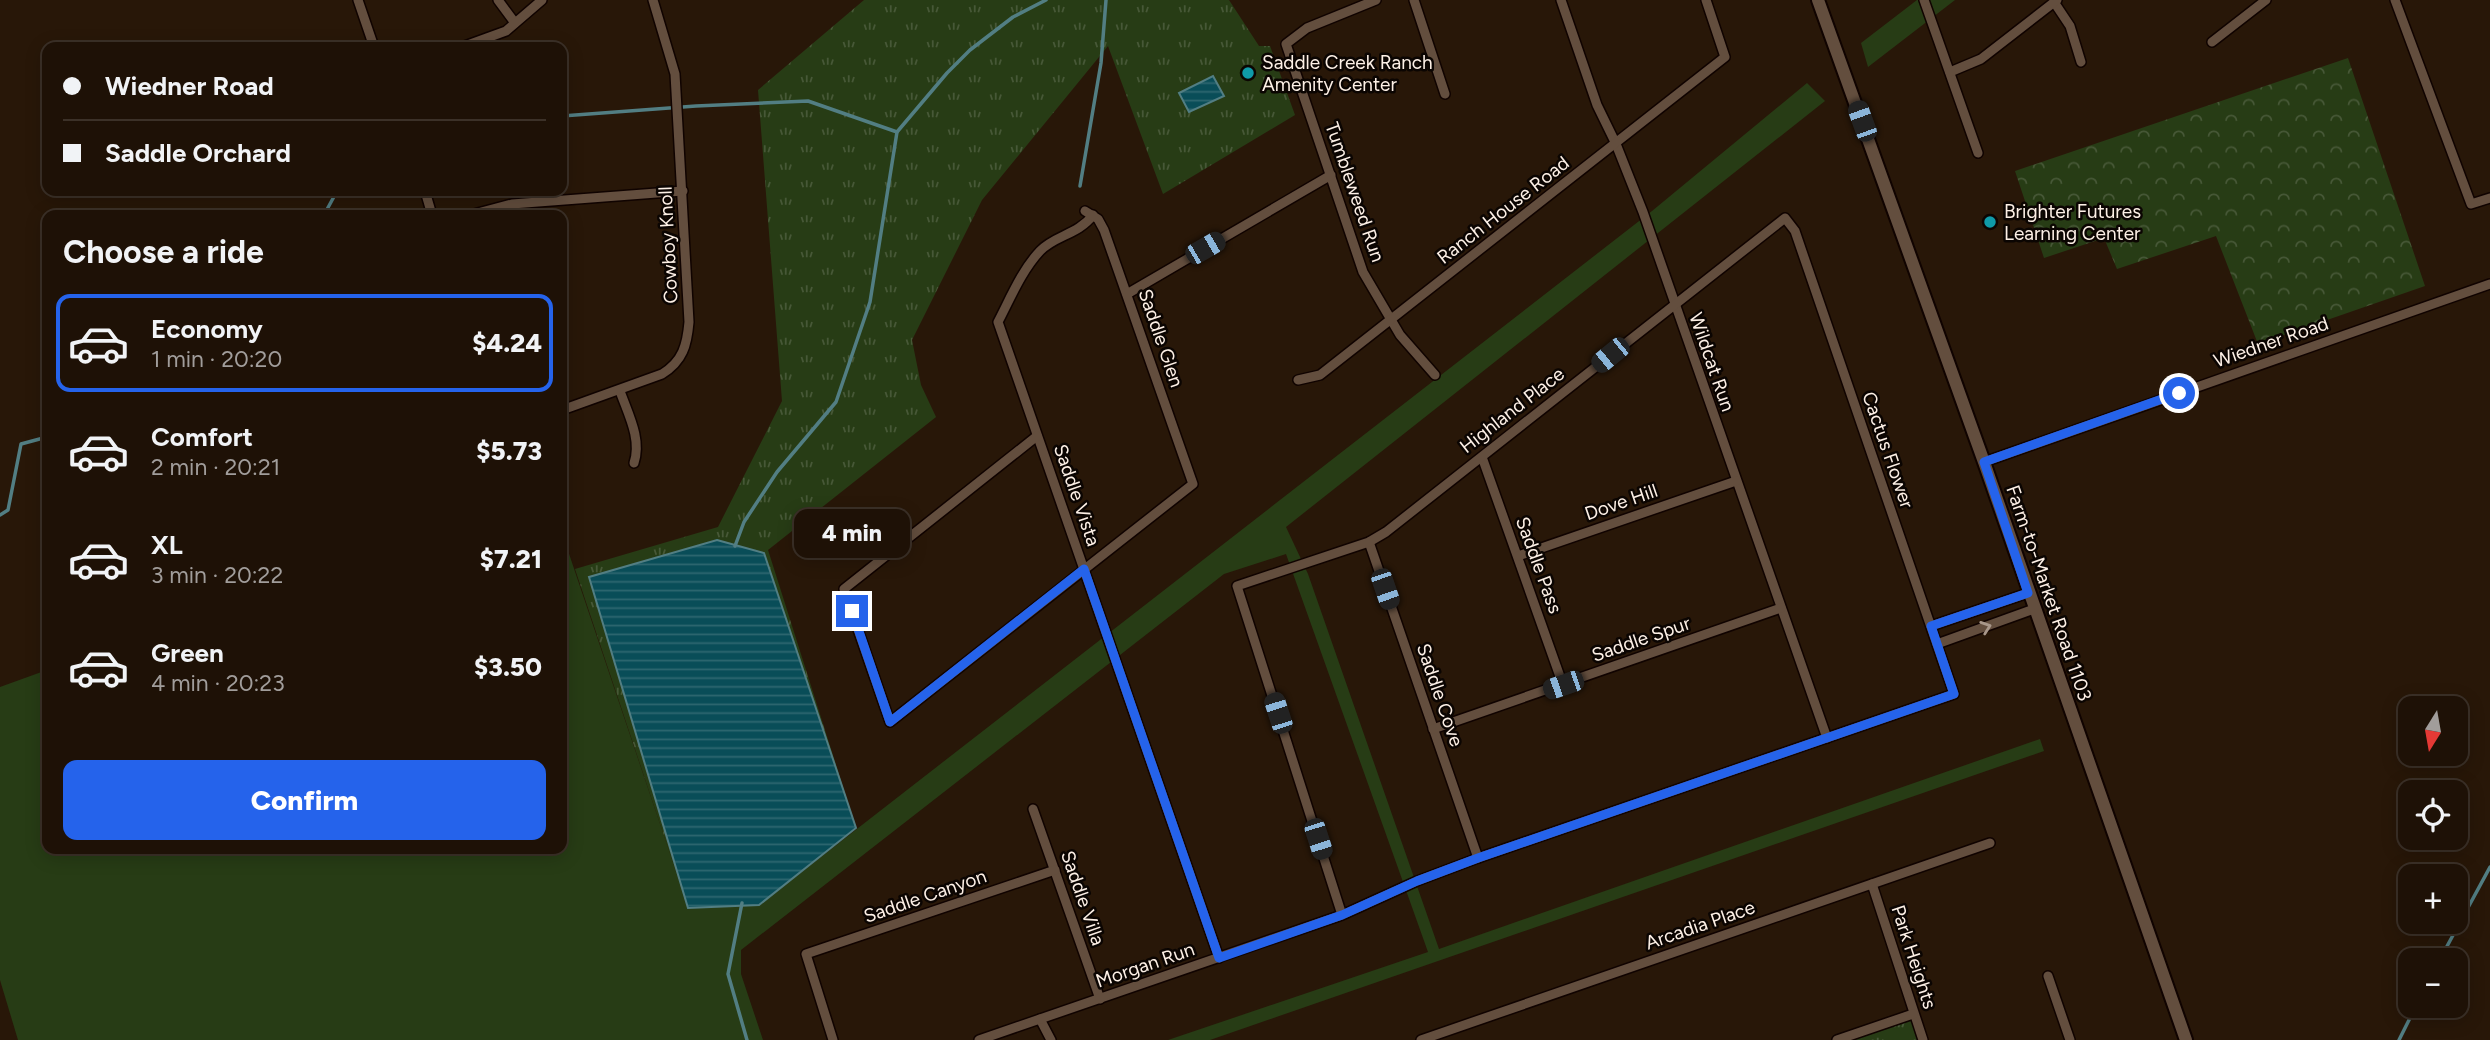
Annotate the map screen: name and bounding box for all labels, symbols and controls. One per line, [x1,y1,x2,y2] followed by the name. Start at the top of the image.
[1262,51,1433,96] place label: Saddle Creek Ranch Amenity Center
[1240,65,1256,81] marker: Saddle Creek Ranch Amenity Center
[105,70,274,102] text: Wiedner Road
[1845,98,1880,144] car
[1320,119,1390,265] street label: Tumbleweed Run
[105,137,291,169] text: Saddle Orchard
[1432,151,1574,269] street label: Ranch House Road
[653,186,683,304] street label: Cowboy Knoll
[2004,200,2141,245] place label: Brighter Futures Learning Center
[1982,214,1998,230] marker: Brighter Futures Learning Center
[1182,228,1229,268] car
[63,233,264,271] text: Choose a ride
[1133,286,1189,390] street label: Saddle Glen
[1684,310,1740,414] street label: Wildcat Run
[67,312,130,375] icon: car
[2211,312,2331,372] street label: Wiedner Road
[151,313,263,345] text: Economy
[472,327,542,359] text: $4.24
[1588,334,1633,376] car
[151,345,282,373] text: 1 min · 20:20
[1455,362,1569,458] street label: Highland Place
[2163,377,2195,409] route start
[1857,389,1919,512] street label: Cactus Flower
[67,420,130,483] icon: car
[151,421,253,453] text: Comfort
[476,435,542,467] text: $5.73
[1049,441,1105,549] street label: Saddle Vista
[151,453,280,481] text: 2 min · 20:21
[1582,479,1660,525] street label: Dove Hill
[2001,482,2097,704] street label: Farm-to-Market Road 1103
[794,510,910,558] callout: 4 min
[1511,514,1567,617] street label: Saddle Pass
[822,519,882,547] text: 4 min
[67,528,130,591] icon: car
[151,529,183,561] text: XL
[480,543,542,575] text: $7.21
[151,561,283,589] text: 3 min · 20:22
[1369,566,1402,612] car
[836,595,868,627] route end
[1589,611,1694,667] street label: Saddle Spur
[1979,621,1991,635] one-way arrow
[67,636,130,699] icon: car
[151,637,224,669] text: Green
[1412,640,1468,750] street label: Saddle Cove
[474,651,542,683] text: $3.50
[1540,668,1587,702] car
[151,669,285,697] text: 4 min · 20:23
[1262,690,1295,736] car
[2398,696,2468,766] north arrow
[2398,696,2468,1018] map controls
[63,760,546,840] button: Confirm
[2398,780,2468,850] button: locate
[1302,816,1335,862] car
[1056,848,1110,948] street label: Saddle Villa
[861,864,989,928] street label: Saddle Canyon
[2398,864,2468,934] button: +
[1642,895,1758,955] street label: Arcadia Place
[1886,902,1942,1012] street label: Park Heights
[1093,937,1197,993] street label: Morgan Run
[2398,948,2468,1018] button: −

